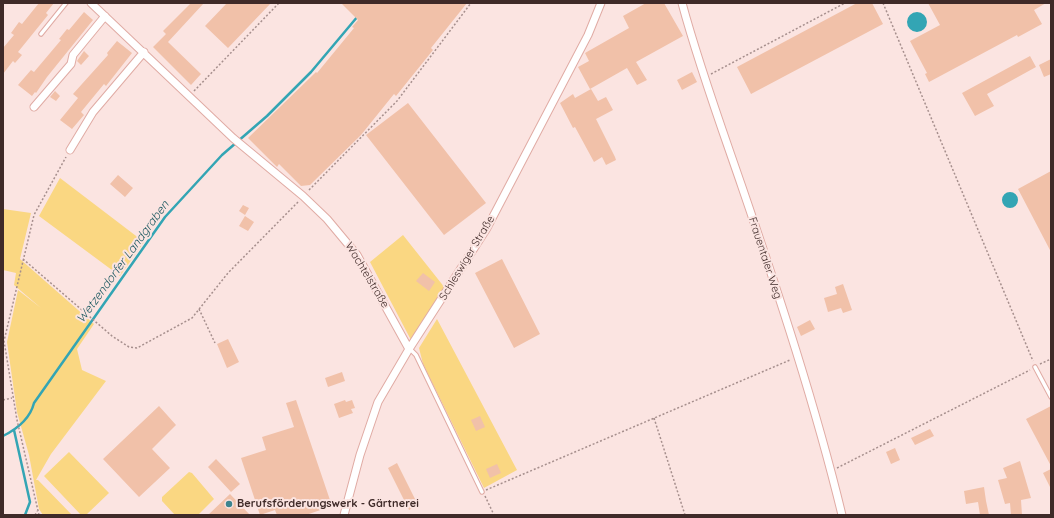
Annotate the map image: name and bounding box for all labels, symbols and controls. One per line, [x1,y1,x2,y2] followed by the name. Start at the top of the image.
[74,198,172,326] water label: Wetzendorfer Landgraben
[437,213,497,303] street label: Schleswiger Straße
[746,215,784,301] street label: Frauentaler Weg
[342,240,392,310] street label: Wachtelstraße
[237,497,419,511] place label: Berufsförderungswerk - Gärtnerei
[224,499,234,509] marker: Berufsförderungswerk - Gärtnerei

